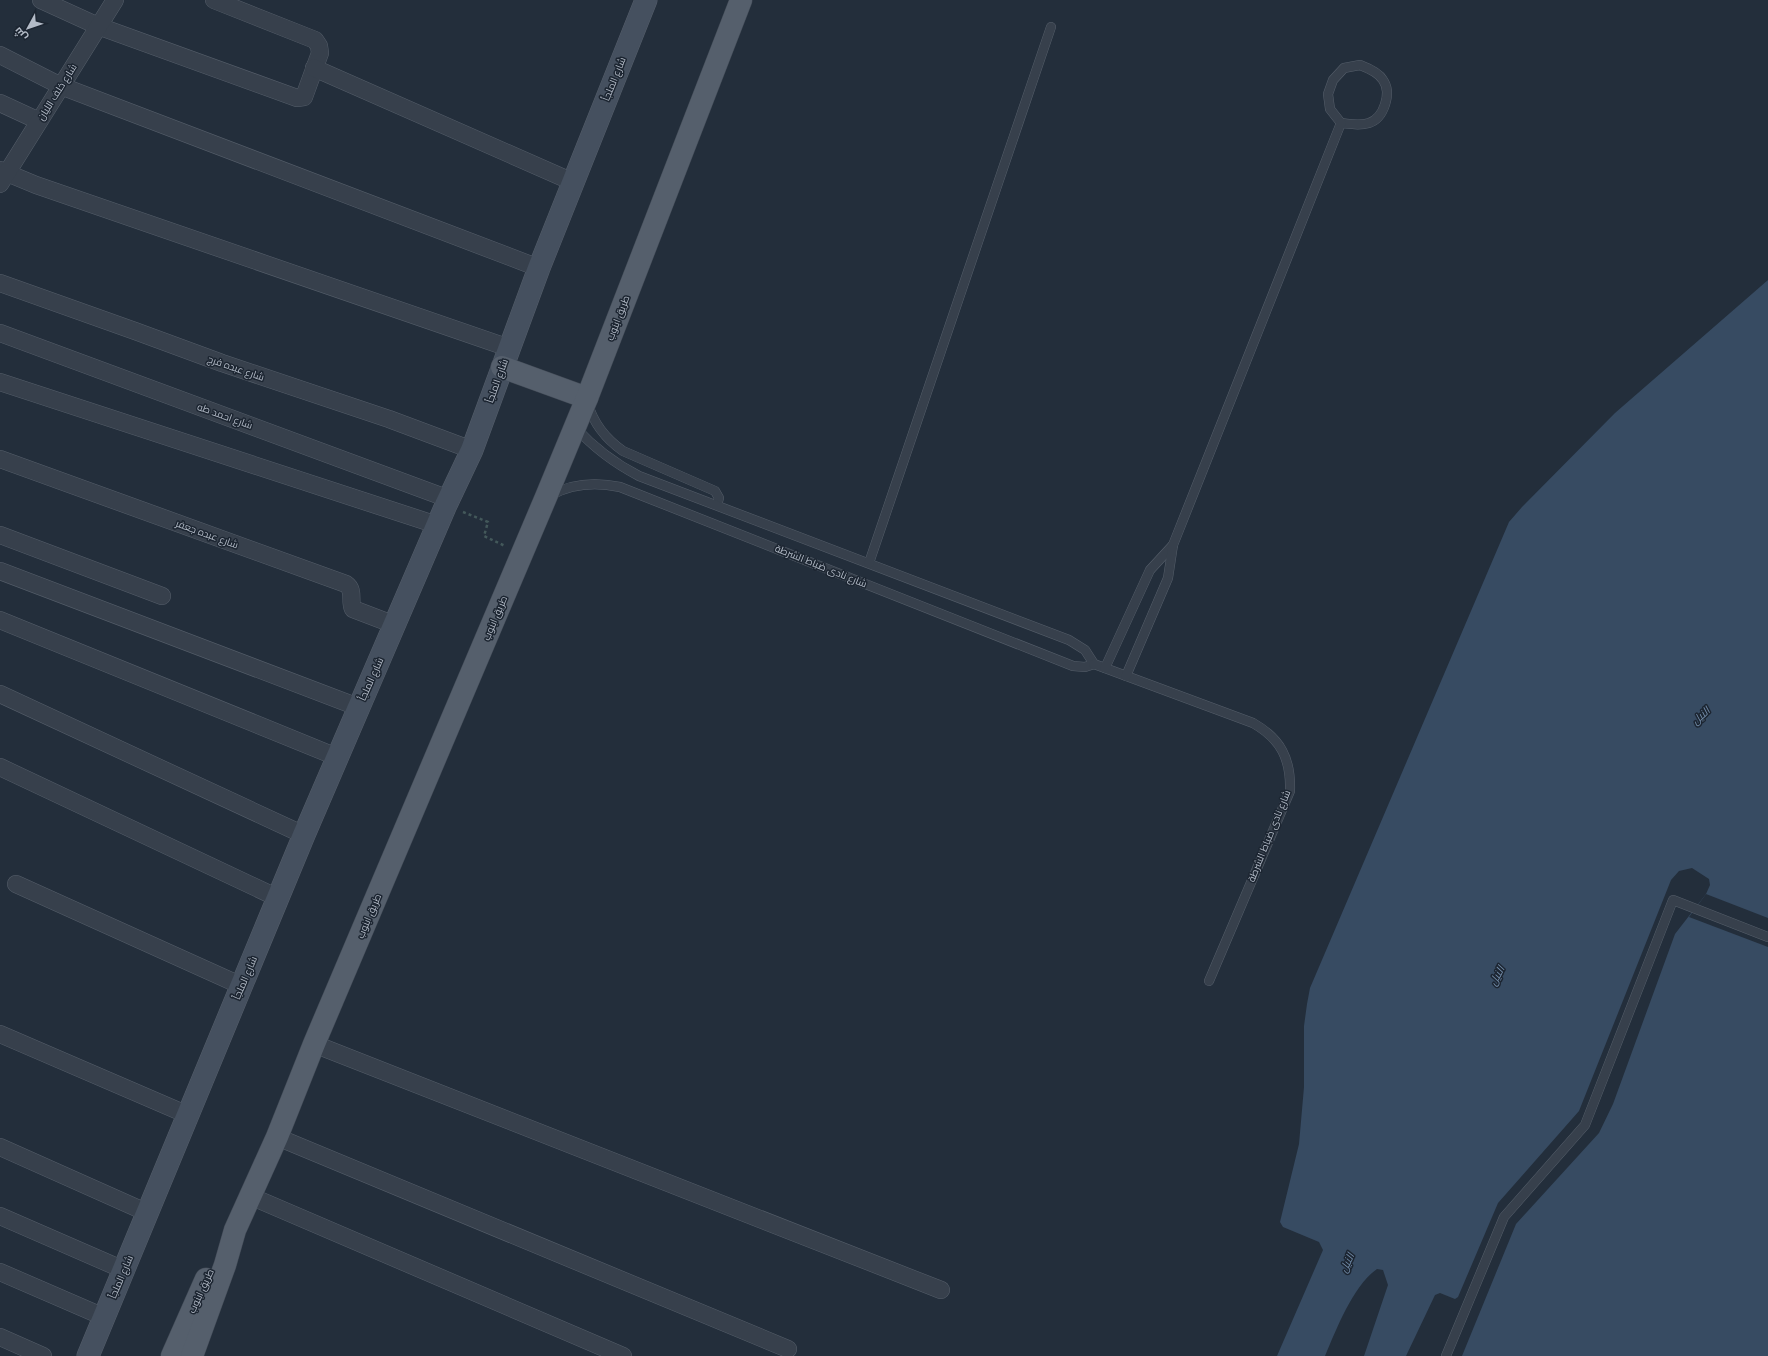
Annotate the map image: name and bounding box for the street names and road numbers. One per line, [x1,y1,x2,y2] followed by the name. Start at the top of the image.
[599,55,629,103] street label: شارع الملجأ
[34,61,80,123] street label: شارع خلف الليان
[603,294,633,342] street label: طريق ابنوب
[206,352,266,384] street label: شارع عبده فرج
[483,357,511,405] street label: شارع الملجأ
[196,400,254,432] street label: شارع احمد طه
[173,516,240,551] street label: شارع عبده جعفر
[773,542,869,590] street label: شارع نادى ضباط الشرطة
[480,594,510,642] street label: طريق ابنوب
[356,655,386,703] street label: شارع الملجأ
[1245,788,1293,884] street label: شارع نادى ضباط الشرطة
[354,892,384,940] street label: طريق ابنوب
[230,954,260,1002] street label: شارع الملجأ
[106,1253,136,1301] street label: شارع الملجأ
[185,1267,217,1315] street label: طريق ابنوب

